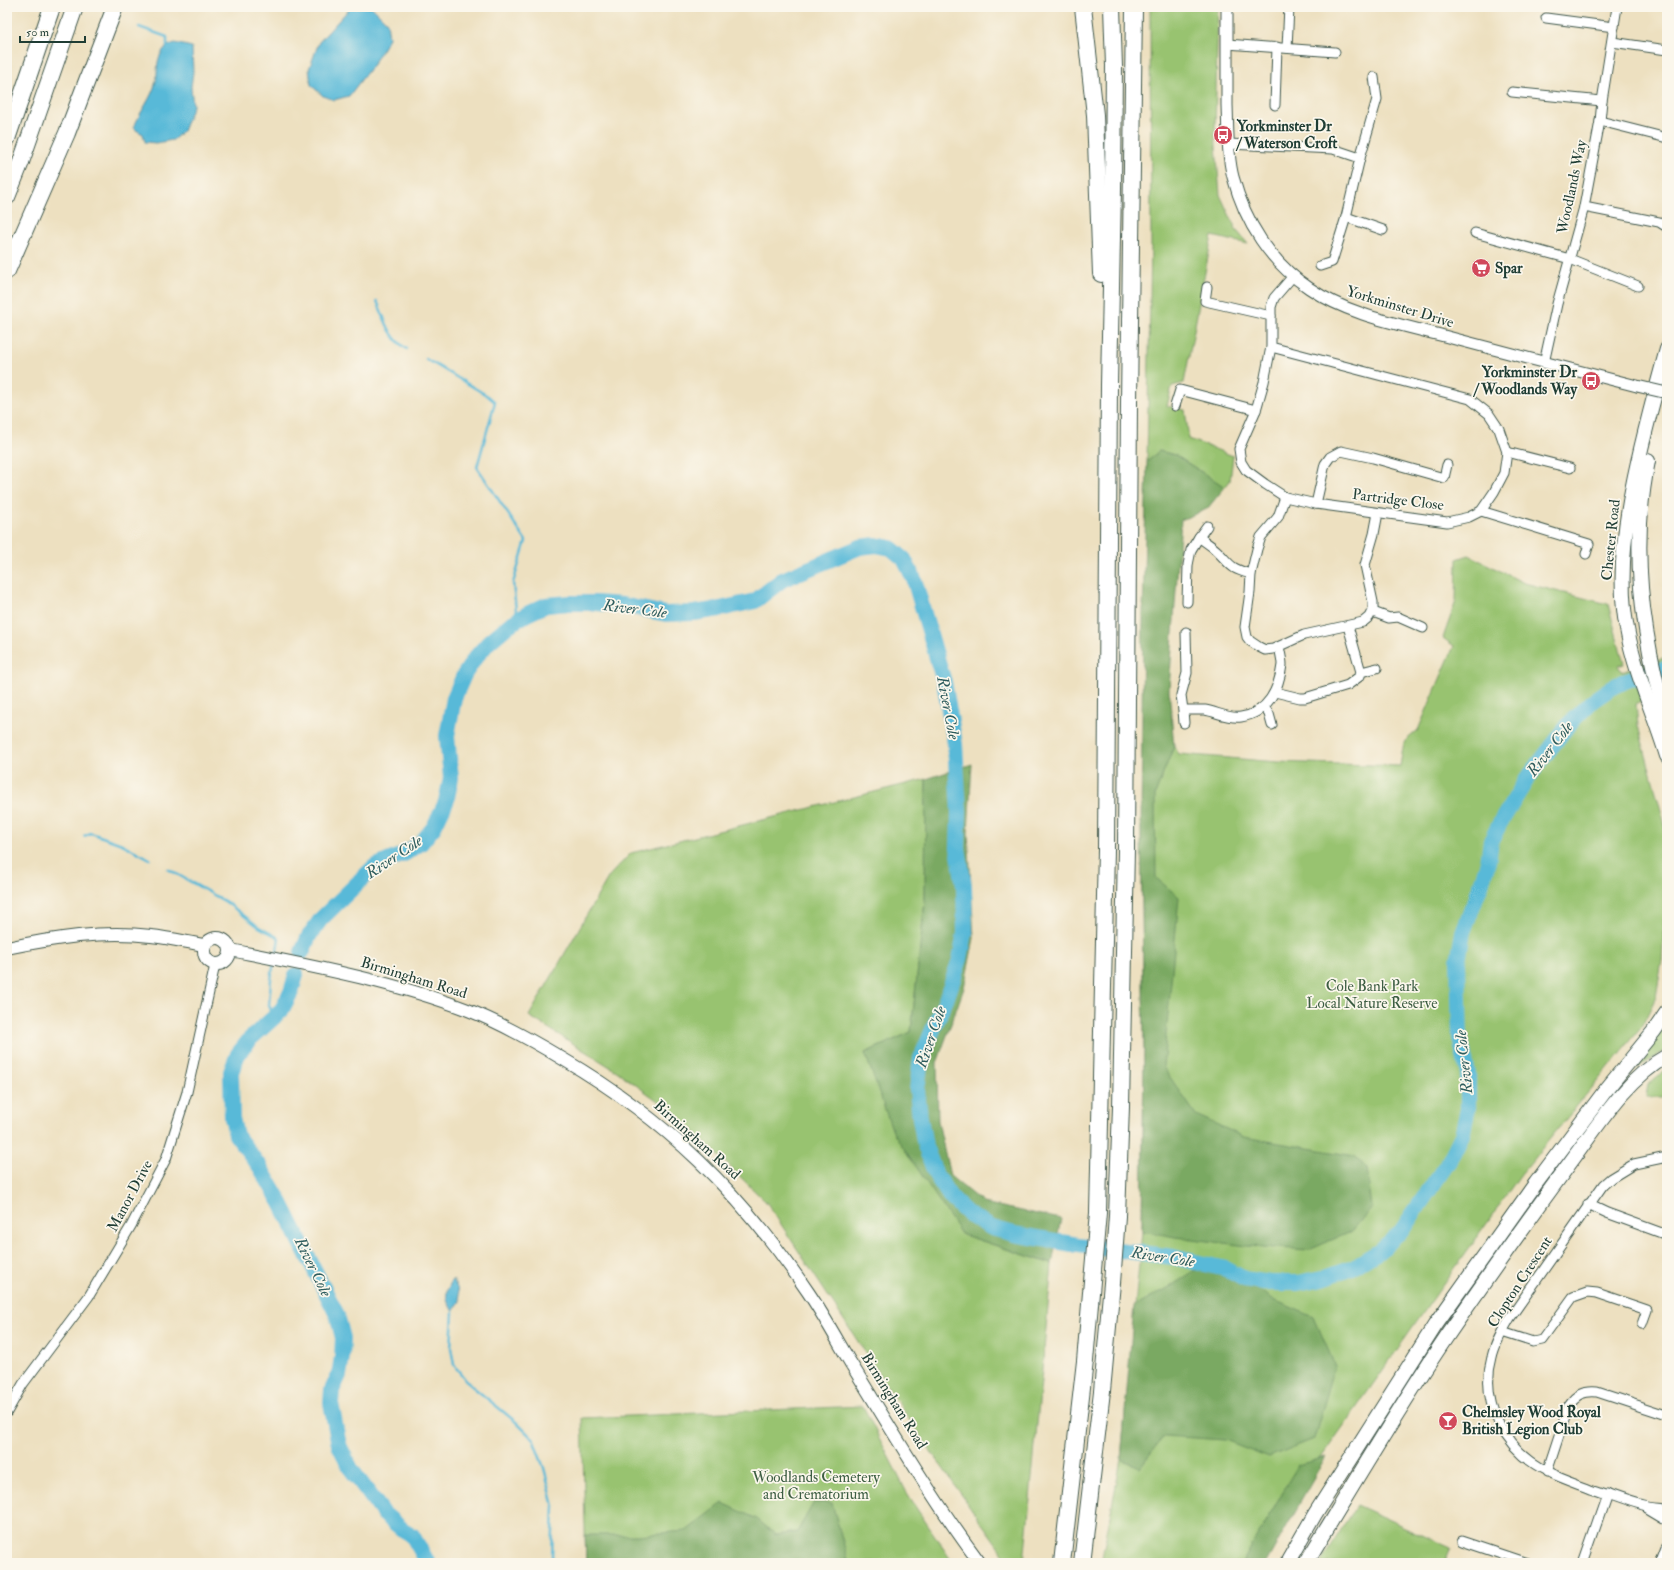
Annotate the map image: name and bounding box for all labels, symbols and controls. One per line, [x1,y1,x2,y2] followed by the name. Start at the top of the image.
[20,18,85,44] scale bar
[26,25,50,40] text: 50 m
[1235,117,1338,153] place label: Yorkminster Dr / Waterson Croft
[1212,124,1234,146] bus stop icon: Yorkminster Dr / Waterson Croft
[1553,138,1591,237] street label: Woodlands Way
[1470,257,1492,279] supermarket icon: Spar
[1495,259,1523,279] place label: Spar
[1344,282,1456,332] street label: Yorkminster Drive
[1472,363,1578,400] place label: Yorkminster Dr / Woodlands Way
[1580,370,1602,392] bus stop icon: Yorkminster Dr / Woodlands Way
[1351,485,1445,515] street label: Partridge Close
[1597,498,1625,582] street label: Chester Road
[601,595,669,623] water label: River Cole
[932,674,964,742] water label: River Cole
[1522,717,1578,781] water label: River Cole
[361,830,427,884] water label: River Cole
[358,953,470,1003] street label: Birmingham Road
[1307,977,1437,1013] park label: Cole Bank Park Local Nature Reserve
[911,1003,951,1071] water label: River Cole
[1451,1029,1477,1096] water label: River Cole
[650,1096,745,1184] street label: Birmingham Road
[103,1157,157,1235] street label: Manor Drive
[290,1233,336,1301] water label: River Cole
[1483,1233,1557,1332] street label: Clopton Crescent
[1129,1242,1197,1272] water label: River Cole
[857,1349,932,1453] street label: Birmingham Road
[1462,1403,1601,1440] place label: Chelmsley Wood Royal British Legion Club
[1437,1410,1459,1432] bar icon: Chelmsley Wood Royal British Legion Club
[751,1468,880,1504] park label: Woodlands Cemetery and Crematorium

